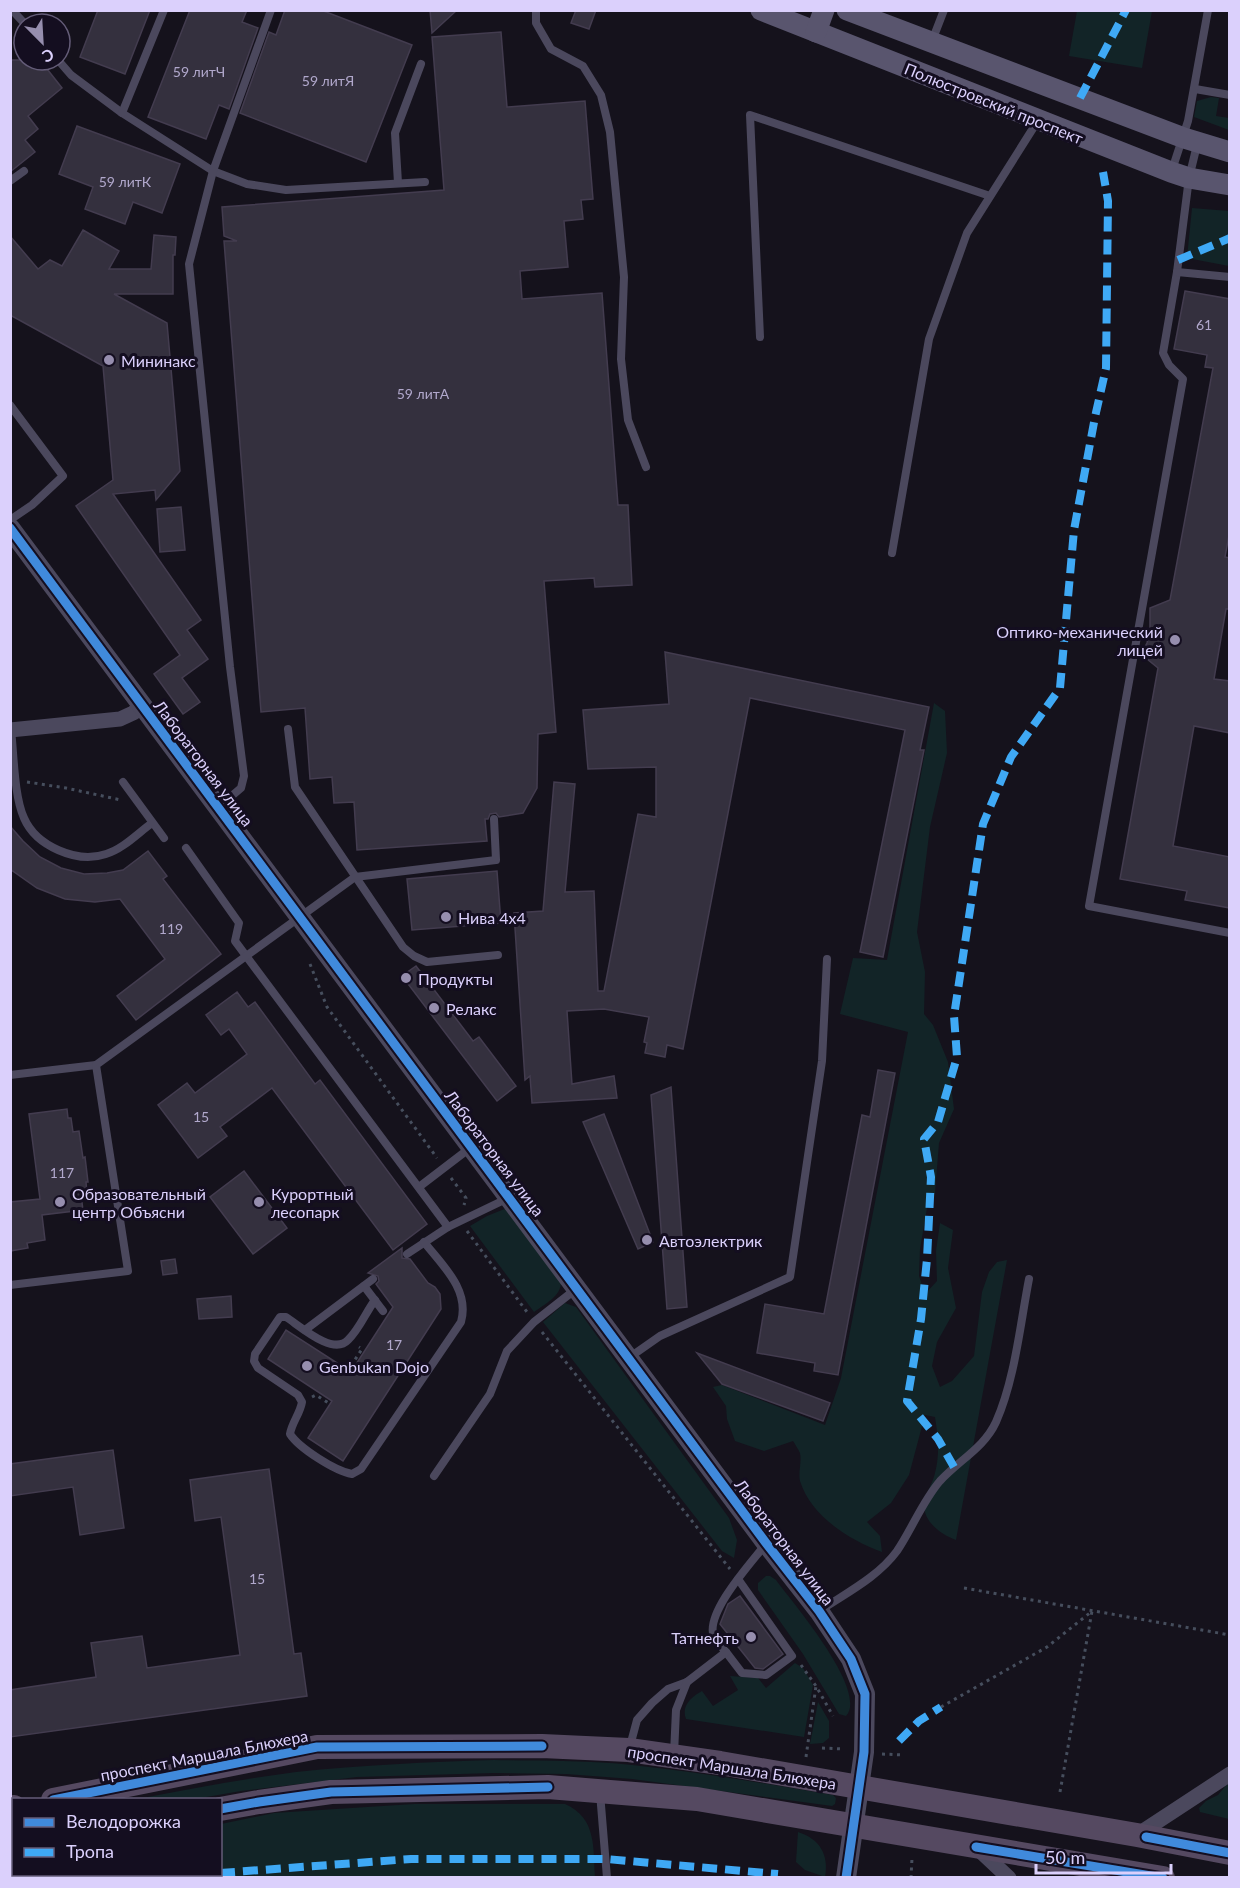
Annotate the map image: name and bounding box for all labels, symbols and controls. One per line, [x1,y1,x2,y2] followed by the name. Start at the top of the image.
[12,12,72,72] north arrow
[39,45,57,67] text: С
[902,58,1086,148] street label: Полюстровский проспект
[173,63,225,80] house number: 59 литЧ
[302,72,354,89] house number: 59 литЯ
[99,173,152,190] house number: 59 литК
[1196,316,1212,333] house number: 61
[121,351,196,370] place label: Мининакс
[102,353,116,367] marker: Мининакс
[397,385,450,402] house number: 59 литА
[996,622,1163,659] place label: Оптико-механический лицей
[1168,633,1182,647] marker: Оптико-механический лицей
[150,695,258,830] street label: Лабораторная улица
[458,908,526,927] place label: Нива 4х4
[439,910,453,924] marker: Нива 4х4
[159,920,183,937] house number: 119
[418,969,493,988] place label: Продукты
[399,971,413,985] marker: Продукты
[446,999,497,1018] place label: Релакс
[427,1001,441,1015] marker: Релакс
[441,1085,549,1220] street label: Лабораторная улица
[193,1108,209,1125] house number: 15
[50,1164,74,1181] house number: 117
[72,1184,206,1221] place label: Образовательный центр Объясни
[271,1184,354,1221] place label: Курортный лесопарк
[53,1195,67,1209] marker: Образовательный центр Объясни
[252,1195,266,1209] marker: Курортный лесопарк
[659,1231,763,1250] place label: Автоэлектрик
[640,1233,654,1247] marker: Автоэлектрик
[386,1336,402,1353] house number: 17
[319,1357,429,1376] place label: Genbukan Dojo
[300,1359,314,1373] marker: Genbukan Dojo
[731,1474,839,1609] street label: Лабораторная улица
[249,1570,265,1587] house number: 15
[671,1628,739,1647] place label: Татнефть
[744,1630,758,1644] marker: Татнефть
[99,1726,309,1784] street label: проспект Маршала Блюхера
[626,1741,838,1793] street label: проспект Маршала Блюхера
[12,1798,222,1876] legend
[66,1810,181,1832] text: Велодорожка
[1036,1837,1171,1875] scale bar
[66,1840,114,1862] text: Тропа
[1045,1846,1085,1868] text: 50 m

